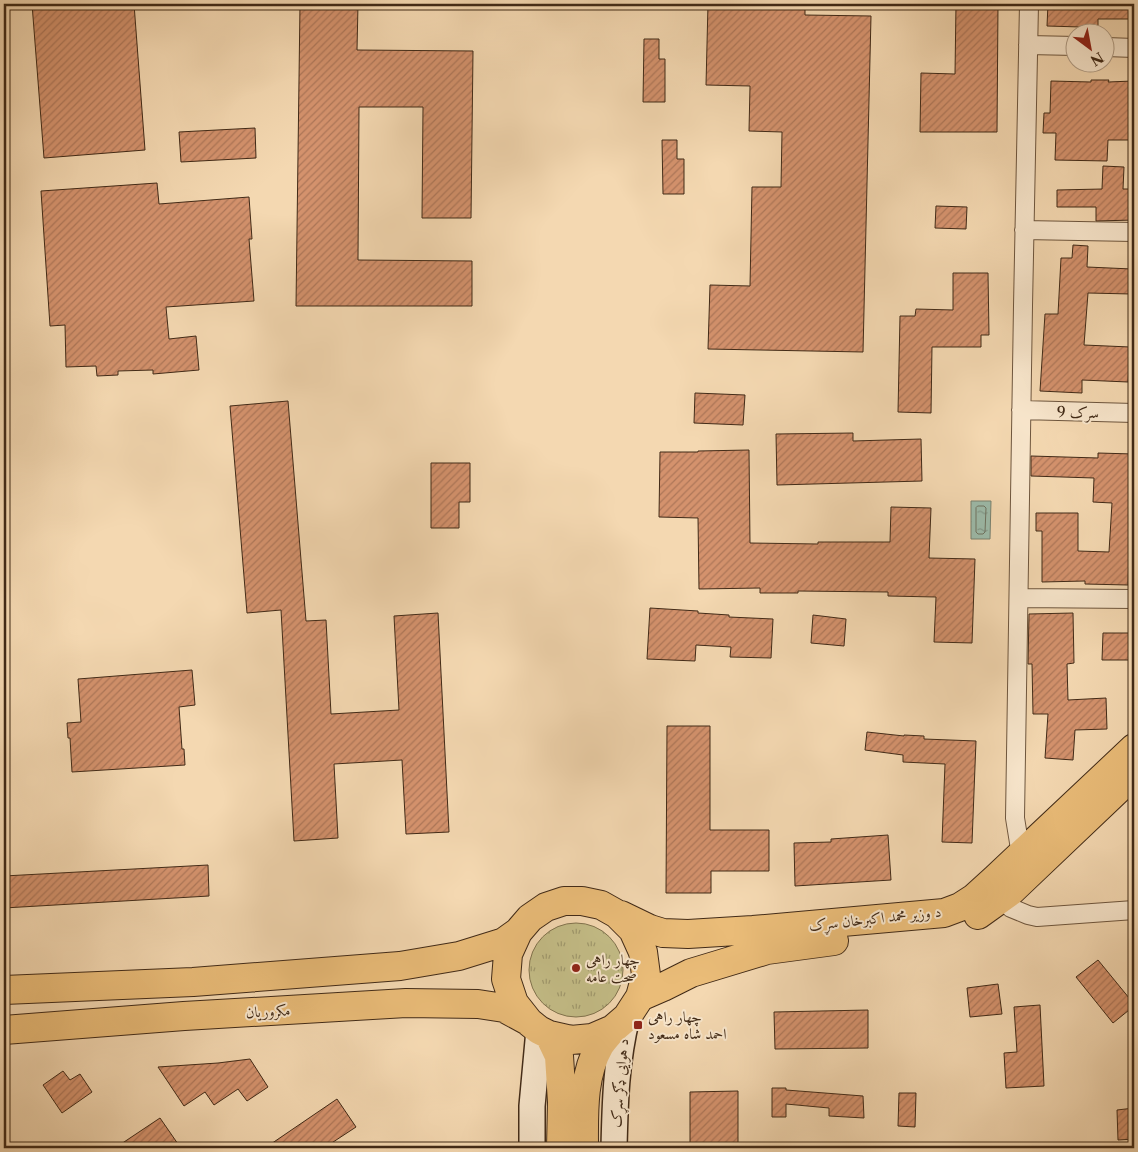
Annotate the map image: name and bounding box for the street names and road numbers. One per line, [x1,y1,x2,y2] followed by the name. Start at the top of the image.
[1057,402,1099,423] street label: سرک 9
[808,902,942,937] street label: د وزیر محمد اکبرخان سړک
[245,1000,291,1023] street label: مکروریان
[606,1038,635,1129] street label: د هوایی ډګر سړک

